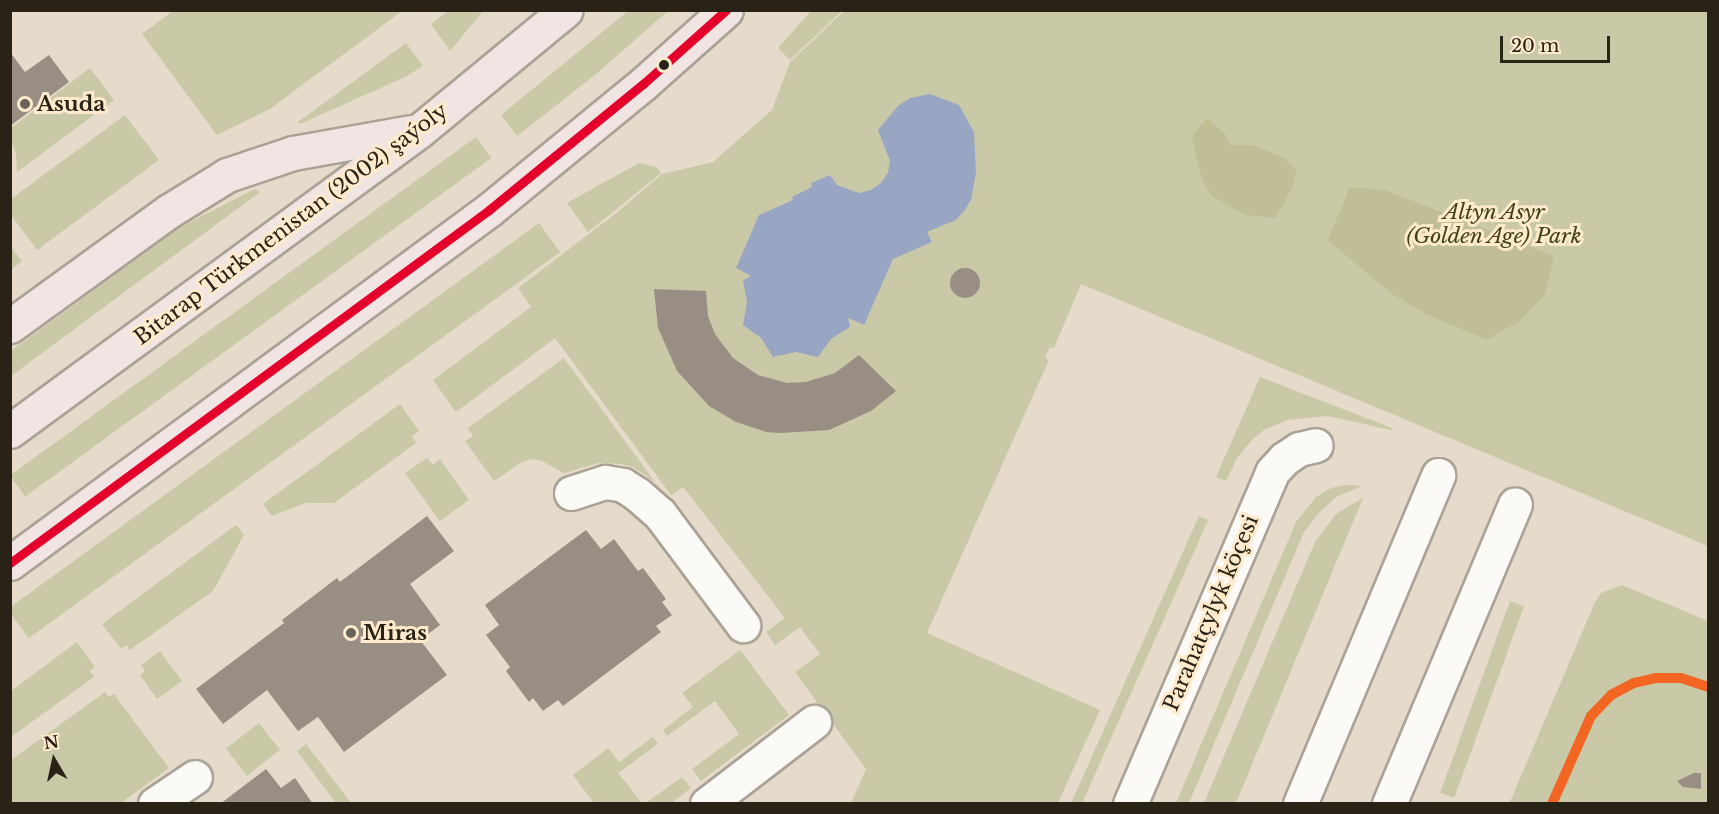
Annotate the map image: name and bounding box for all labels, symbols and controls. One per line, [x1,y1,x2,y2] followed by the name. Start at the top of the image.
[1503,24,1612,62] scale bar
[1511,35,1559,57] text: 20 m
[658,59,670,71] unlabelled marker
[37,91,105,117] place label: Asuda
[18,97,32,111] marker: Asuda
[129,98,453,350] street label: Bitarap Türkmenistan (2002) şaýoly
[1406,199,1582,249] park label: Altyn Asyr (Golden Age) Park
[1158,511,1264,715] street label: Parahatçylyk köçesi
[363,620,427,646] place label: Miras
[344,626,358,640] marker: Miras
[24,730,84,790] north arrow
[42,731,60,753] text: N

